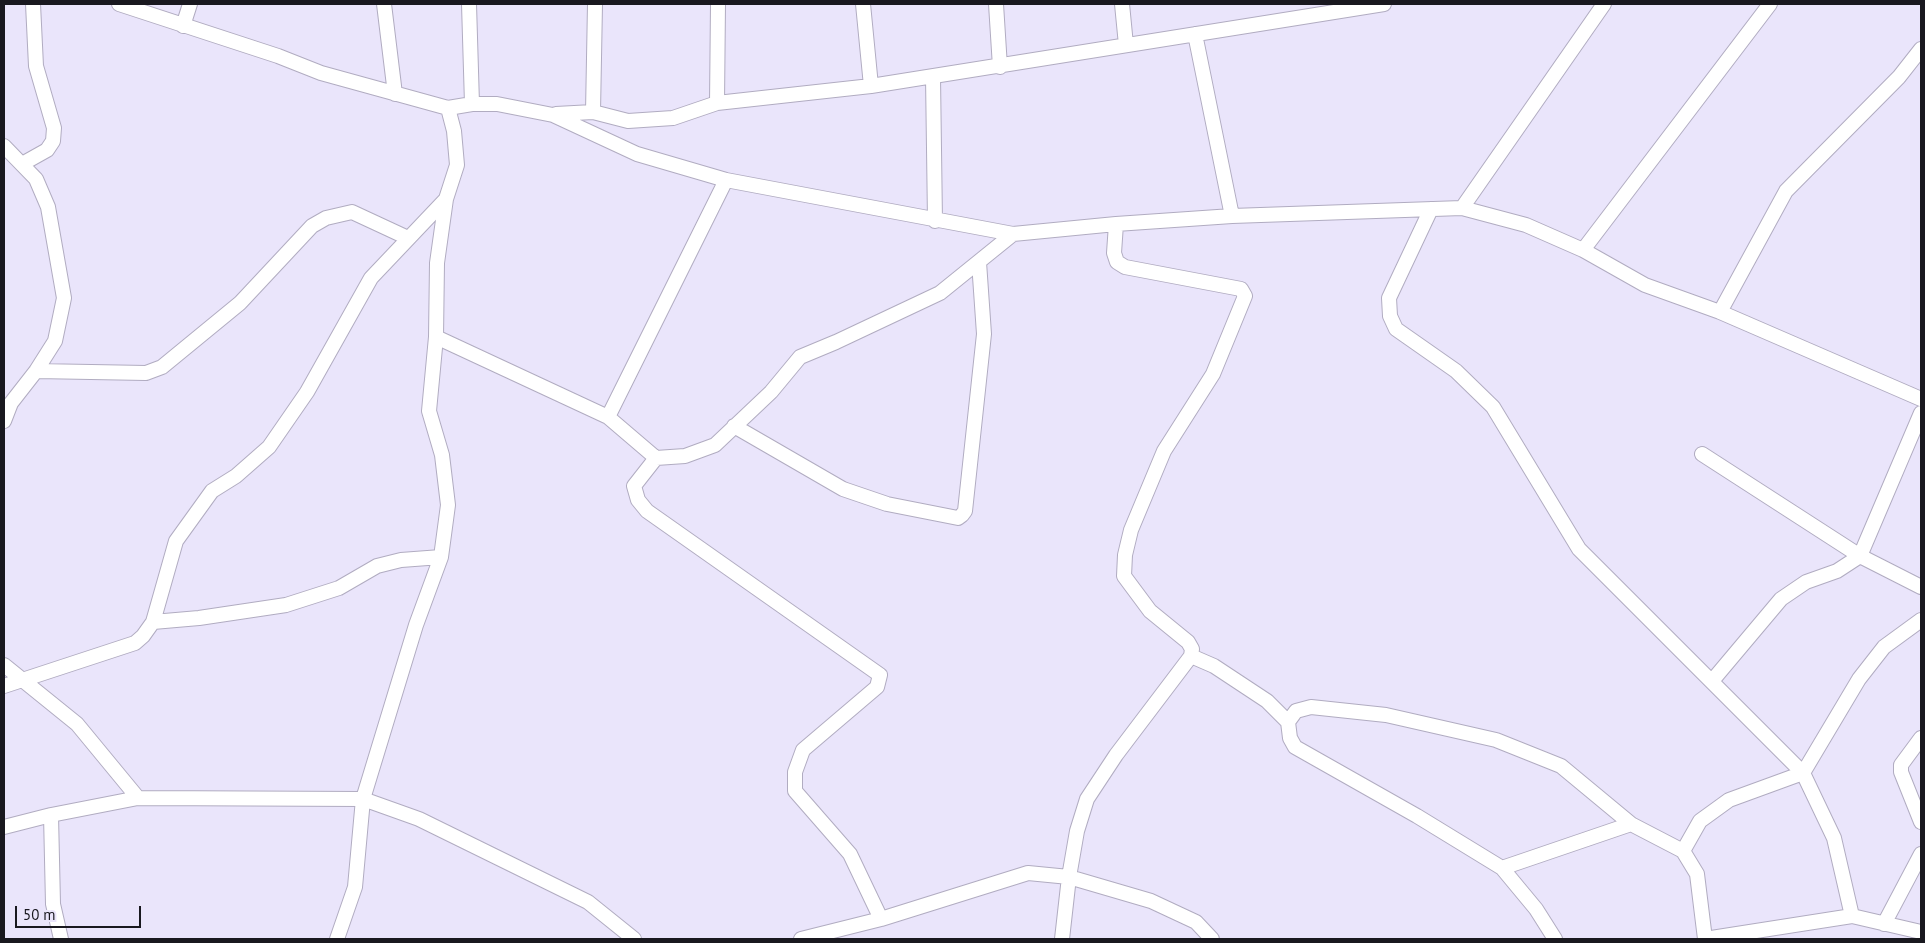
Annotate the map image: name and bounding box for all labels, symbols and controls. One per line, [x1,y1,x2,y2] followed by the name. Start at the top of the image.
[18,896,144,928] scale bar
[23,905,56,924] text: 50 m

